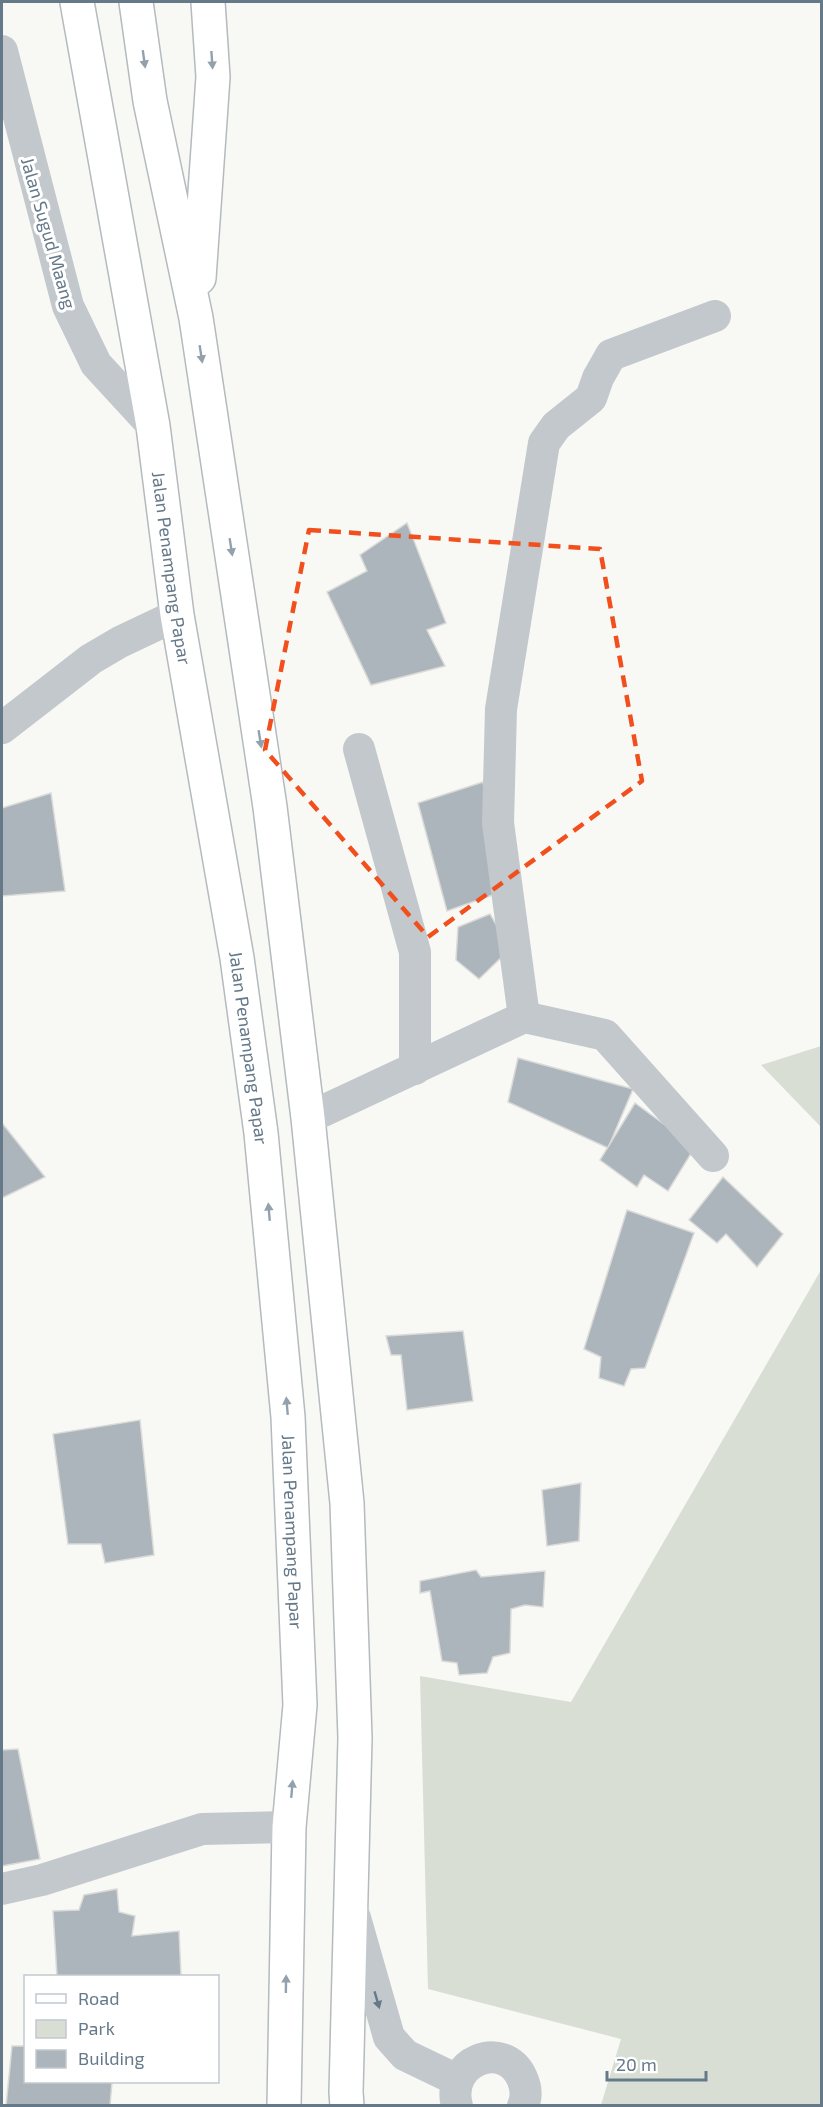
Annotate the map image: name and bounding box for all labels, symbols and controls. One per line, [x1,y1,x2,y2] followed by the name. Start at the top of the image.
[140,50,149,69] one-way arrow
[207,50,217,69] one-way arrow
[17,155,81,311] street label: Jalan Sugud Maang
[197,344,206,363] one-way arrow
[148,470,196,666] street label: Jalan Penampang Papar
[226,537,235,556] one-way arrow
[256,730,265,749] one-way arrow
[225,949,273,1145] street label: Jalan Penampang Papar
[264,1202,274,1221] one-way arrow
[282,1396,292,1415] one-way arrow
[278,1434,308,1629] street label: Jalan Penampang Papar
[287,1780,297,1799] one-way arrow
[24,1975,219,2083] legend
[281,1975,291,1994] one-way arrow
[78,1987,119,2009] text: Road
[373,1991,382,2009] one-way arrow
[78,2017,115,2039] text: Park
[607,2044,706,2082] scale bar
[78,2047,145,2069] text: Building
[616,2053,657,2075] text: 20 m

